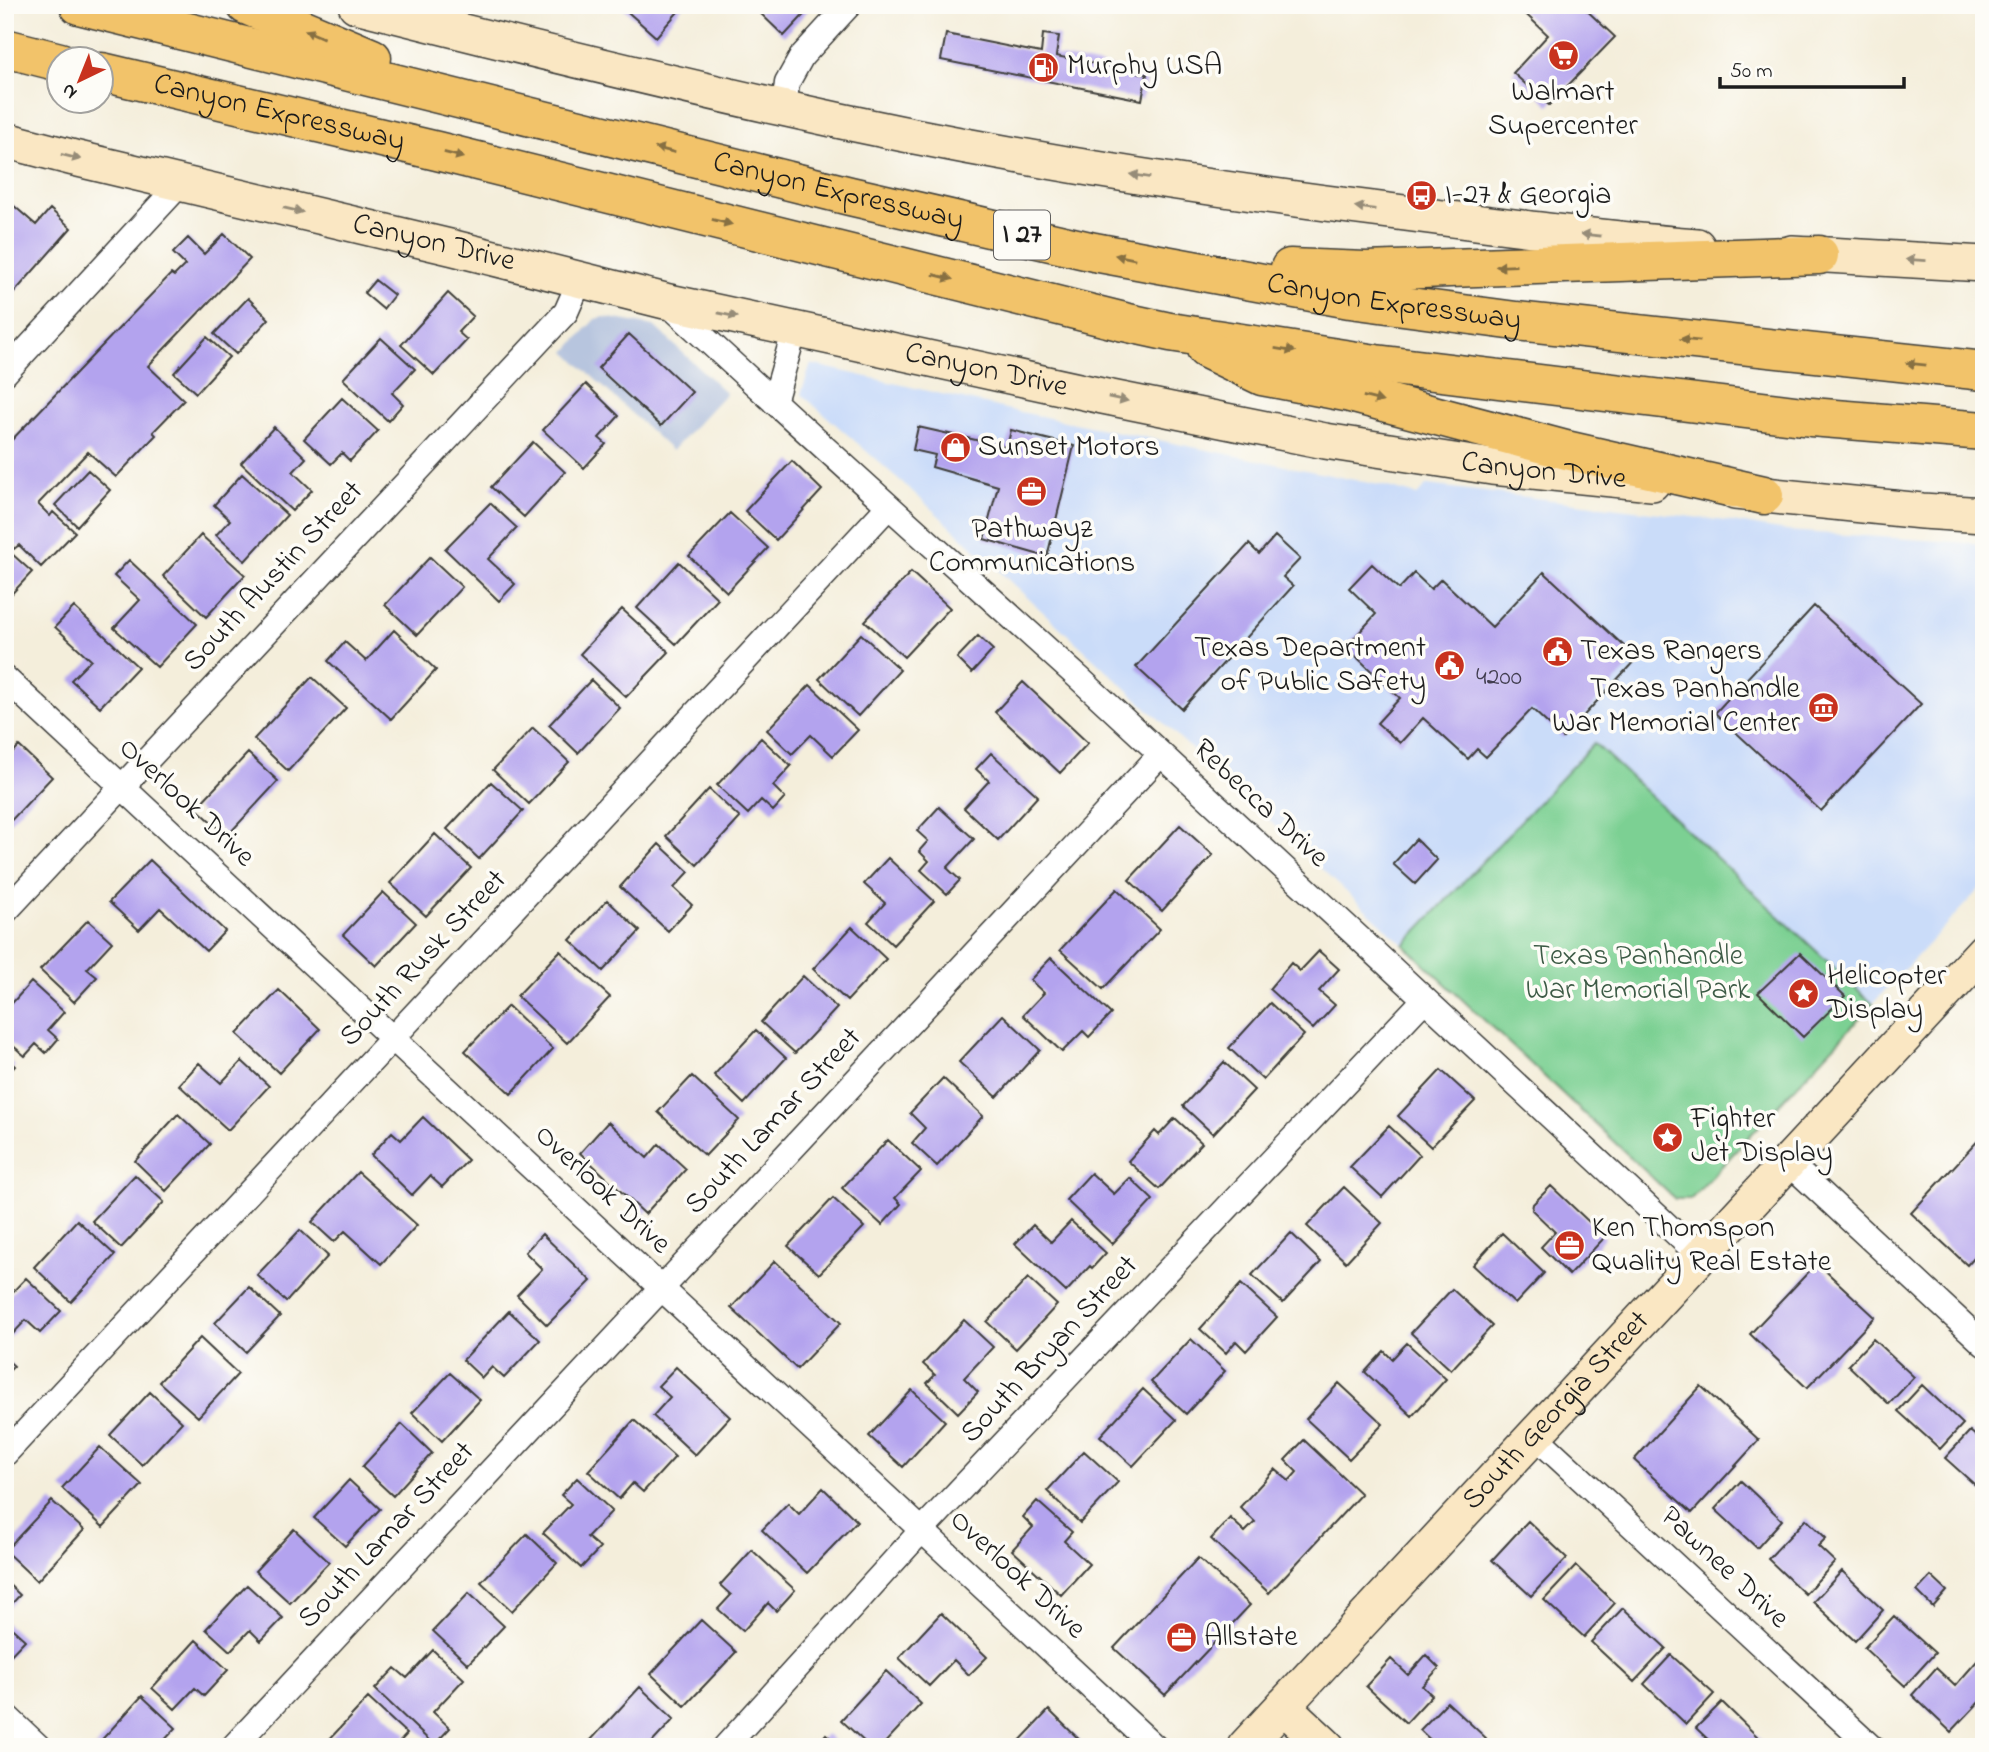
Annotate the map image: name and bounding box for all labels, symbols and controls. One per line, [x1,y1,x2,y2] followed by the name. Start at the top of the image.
[304,28,325,39] one-way arrow
[1546,38,1580,72] supermarket icon: Walmart Supercenter
[1067,45,1222,89] place label: Murphy USA
[46,46,116,116] north arrow
[1720,46,1903,90] scale bar
[1027,50,1061,84] fuel station icon: Murphy USA
[1730,57,1773,87] text: 50 m
[149,63,409,165] street label: Canyon Expressway
[1488,71,1639,149] place label: Walmart Supercenter
[56,76,84,105] text: N
[708,141,968,243] street label: Canyon Expressway
[654,144,676,155] one-way arrow
[443,150,465,161] one-way arrow
[60,152,82,163] one-way arrow
[1129,170,1151,181] one-way arrow
[1445,174,1612,218] place label: I-27 & Georgia
[1405,179,1439,213] bus stop icon: I-27 & Georgia
[348,203,520,285] street label: Canyon Drive
[1354,203,1376,214] one-way arrow
[282,204,304,215] one-way arrow
[994,210,1050,260] road number: I 27
[711,217,733,228] one-way arrow
[1580,229,1602,240] one-way arrow
[1114,252,1136,263] one-way arrow
[1904,254,1926,265] one-way arrow
[1495,261,1517,272] one-way arrow
[1263,262,1524,343] street label: Canyon Expressway
[932,272,954,283] one-way arrow
[717,309,739,320] one-way arrow
[901,332,1072,410] street label: Canyon Drive
[1679,334,1701,345] one-way arrow
[1274,344,1296,355] one-way arrow
[1905,358,1927,369] one-way arrow
[1107,394,1129,405] one-way arrow
[1362,394,1384,405] one-way arrow
[978,426,1159,470] place label: Sunset Motors
[938,431,972,465] shop icon: Sunset Motors
[1458,441,1629,502] street label: Canyon Drive
[173,471,375,683] street label: South Austin Street
[1015,475,1049,509] office icon: Pathwayz Communications
[929,508,1135,586] place label: Pathwayz Communications
[1194,627,1426,705] place label: Texas Department of Public Safety
[1580,630,1762,674] place label: Texas Rangers
[1540,635,1574,669] public building icon: Texas Rangers
[1432,649,1466,683] public building icon: Texas Department of Public Safety
[1476,659,1522,697] house number: 4200
[1552,668,1801,746] place label: Texas Panhandle War Memorial Center
[1806,690,1840,724] museum icon: Texas Panhandle War Memorial Center
[108,728,265,879] street label: Overlook Drive
[1182,729,1338,879] street label: Rebecca Drive
[330,860,518,1058] street label: South Rusk Street
[1526,935,1751,1013] park label: Texas Panhandle War Memorial Park
[1826,955,1947,1033] place label: Helicopter Display
[1787,977,1821,1011] place icon: Helicopter Display
[675,1018,873,1226] street label: South Lamar Street
[1690,1098,1833,1176] place label: Fighter Jet Display
[524,1115,681,1266] street label: Overlook Drive
[1651,1120,1685,1154] place icon: Fighter Jet Display
[1592,1207,1832,1285] place label: Ken Thomspon Quality Real Estate
[1552,1229,1586,1263] office icon: Ken Thomspon Quality Real Estate
[951,1246,1149,1454] street label: South Bryan Street
[1452,1301,1661,1521] street label: South Georgia Street
[288,1432,486,1640] street label: South Lamar Street
[1649,1496,1799,1640] street label: Pawnee Drive
[939,1500,1096,1651] street label: Overlook Drive
[1204,1616,1298,1660] place label: Allstate
[1164,1621,1198,1655] office icon: Allstate

